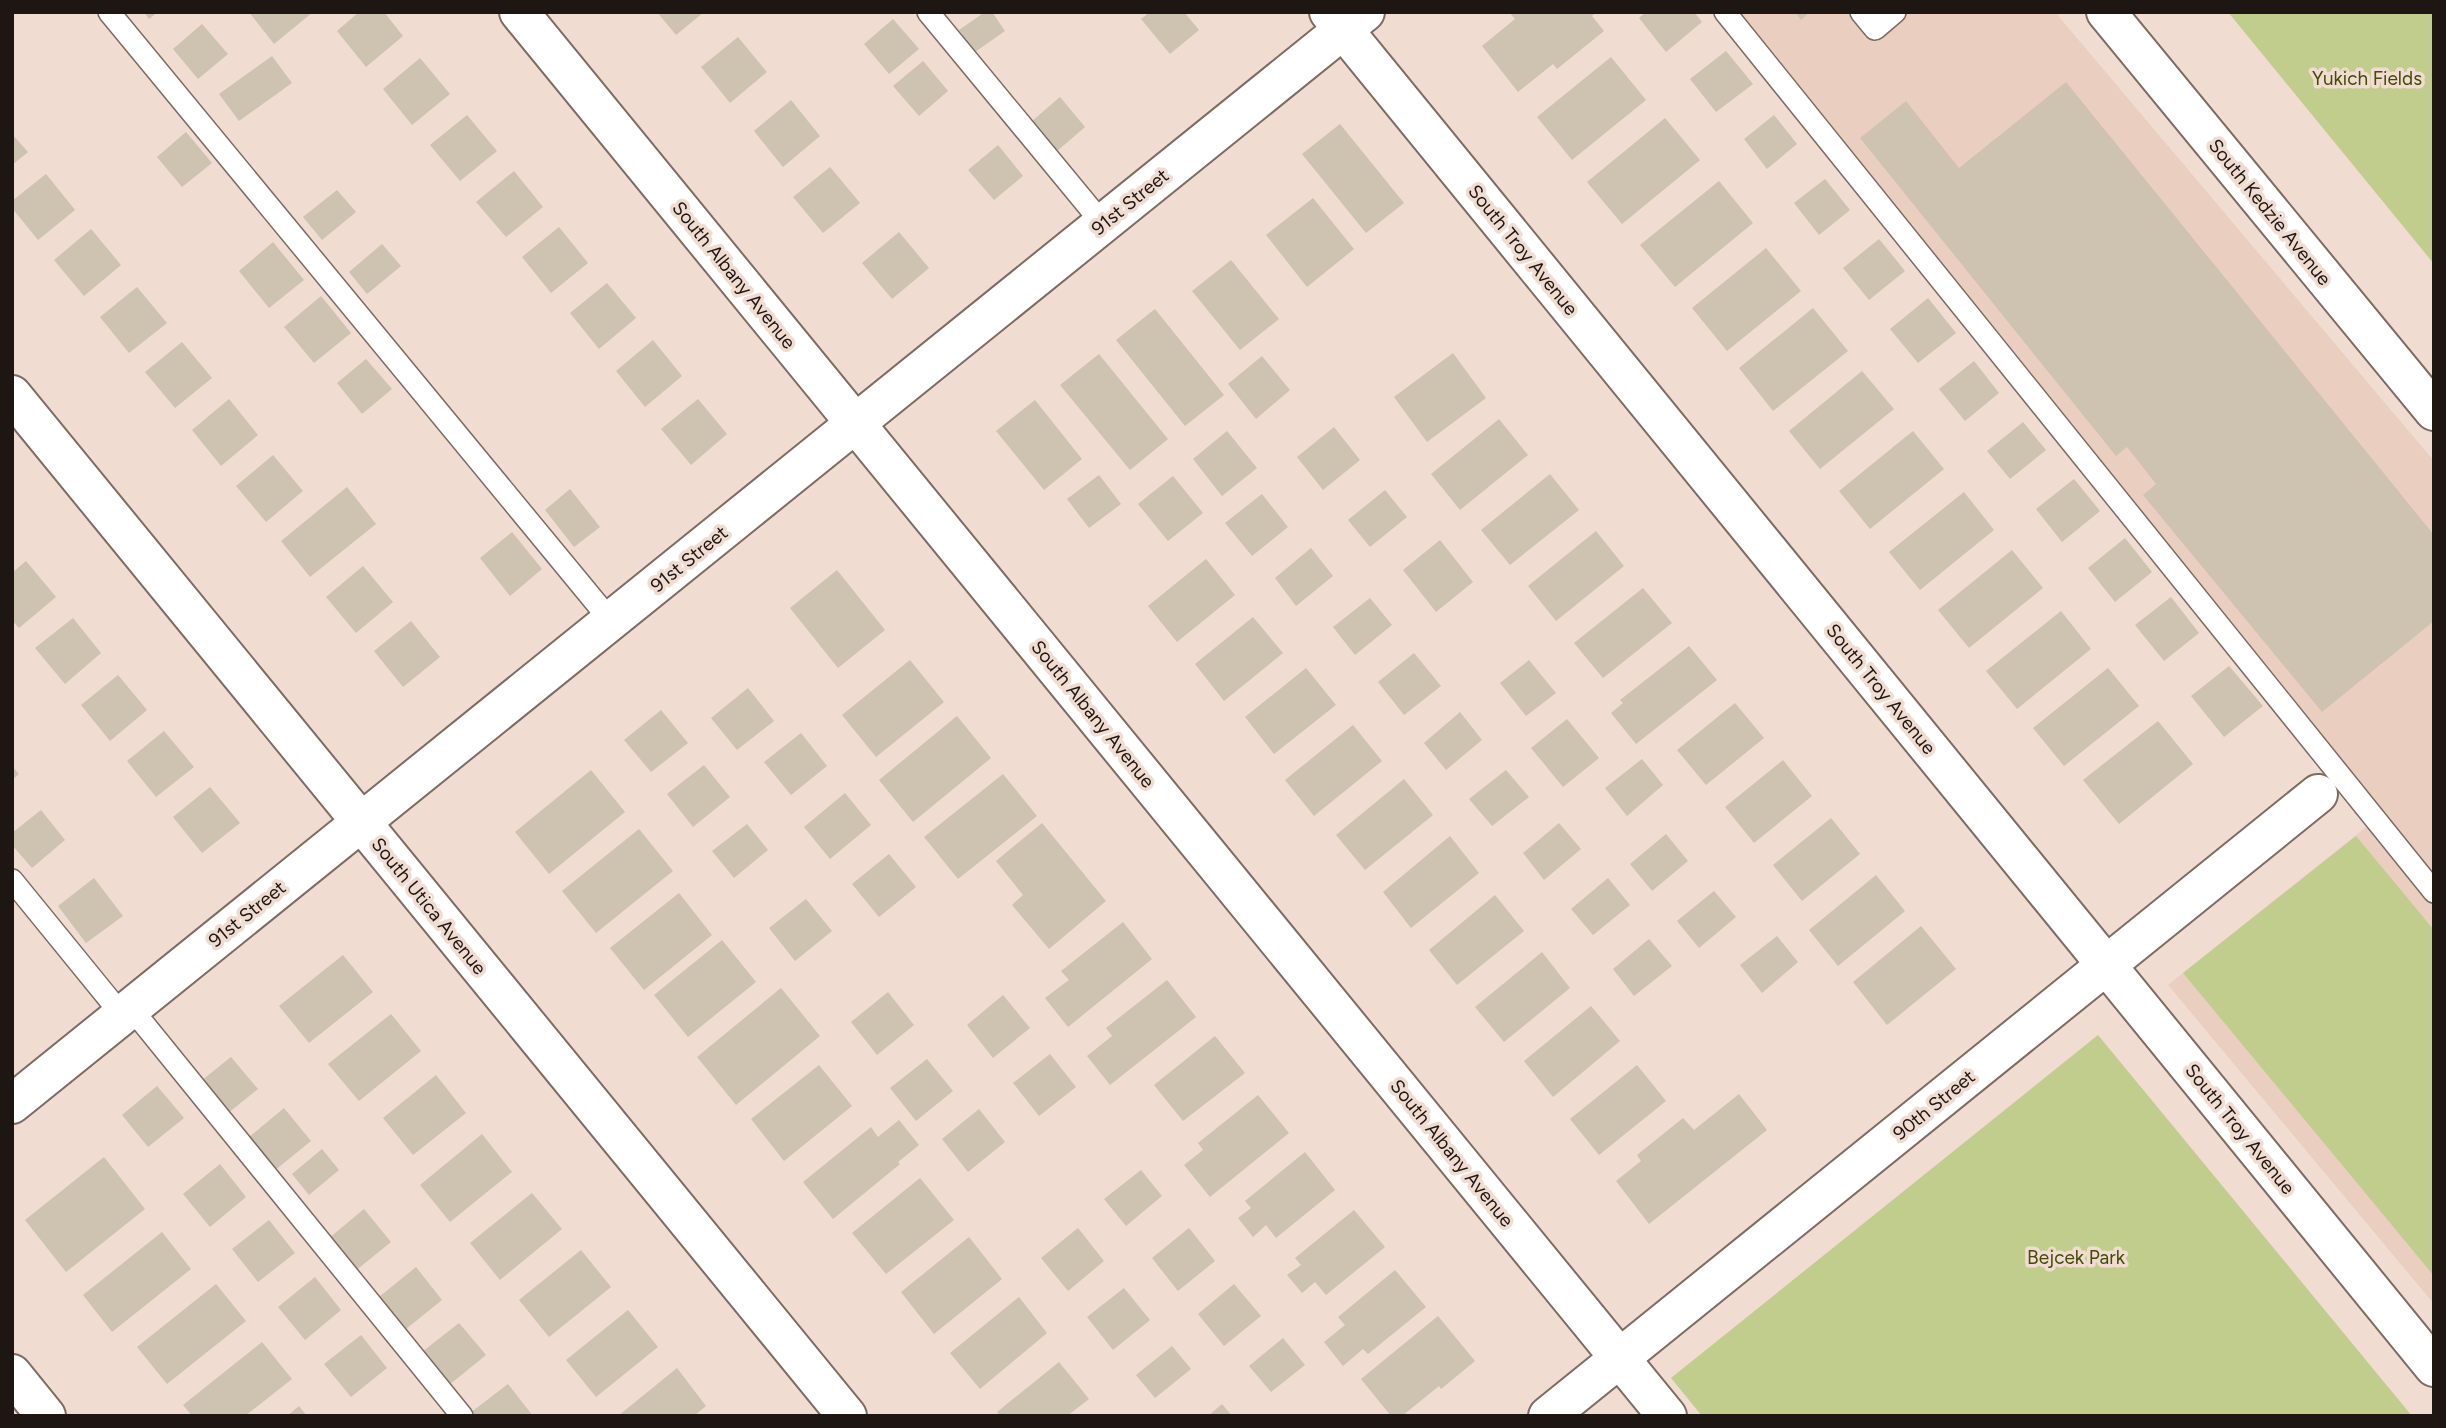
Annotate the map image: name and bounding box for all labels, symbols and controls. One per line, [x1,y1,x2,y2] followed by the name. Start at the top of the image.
[2312,67,2422,90] park label: Yukich Fields
[2204,134,2336,290] street label: South Kedzie Avenue
[1087,164,1173,240] street label: 91st Street
[1463,180,1583,320] street label: South Troy Avenue
[667,197,801,353] street label: South Albany Avenue
[646,521,732,597] street label: 91st Street
[1821,619,1941,759] street label: South Troy Avenue
[1026,636,1160,792] street label: South Albany Avenue
[367,833,491,979] street label: South Utica Avenue
[204,876,290,952] street label: 91st Street
[2180,1059,2300,1199] street label: South Troy Avenue
[1888,1065,1980,1145] street label: 90th Street
[1385,1075,1519,1231] street label: South Albany Avenue
[2027,1246,2126,1269] park label: Bejcek Park

